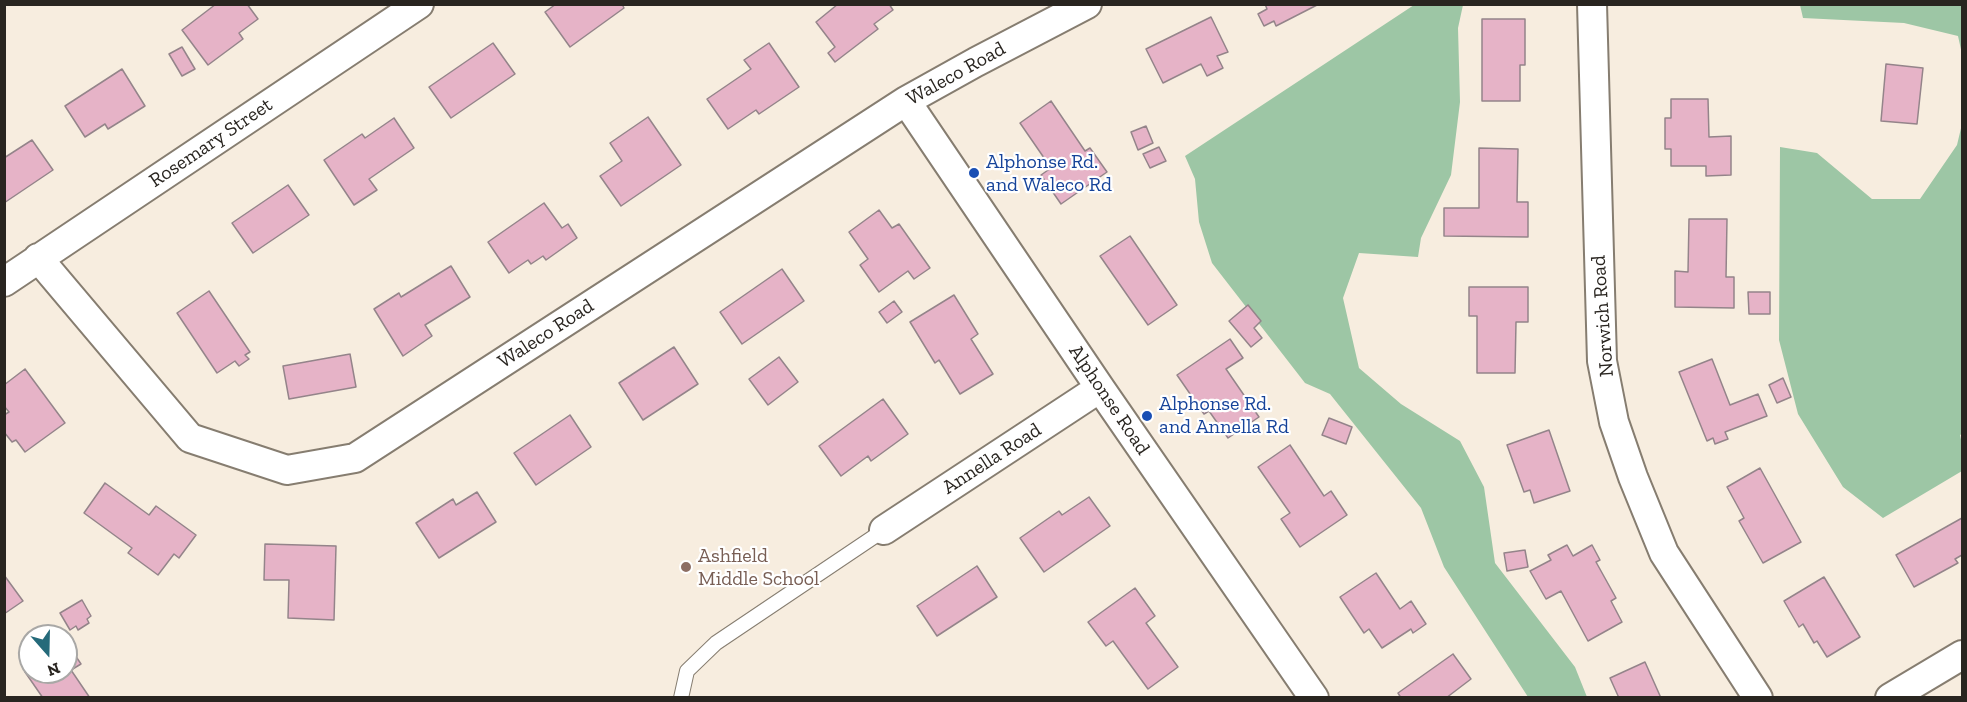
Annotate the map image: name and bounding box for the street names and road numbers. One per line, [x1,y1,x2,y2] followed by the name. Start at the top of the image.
[902,37,1010,111] street label: Waleco Road
[145,93,277,193] street label: Rosemary Street
[1587,254,1619,378] street label: Norwich Road
[494,294,598,374] street label: Waleco Road
[1063,340,1155,460] street label: Alphonse Road
[938,418,1046,500] street label: Annella Road

